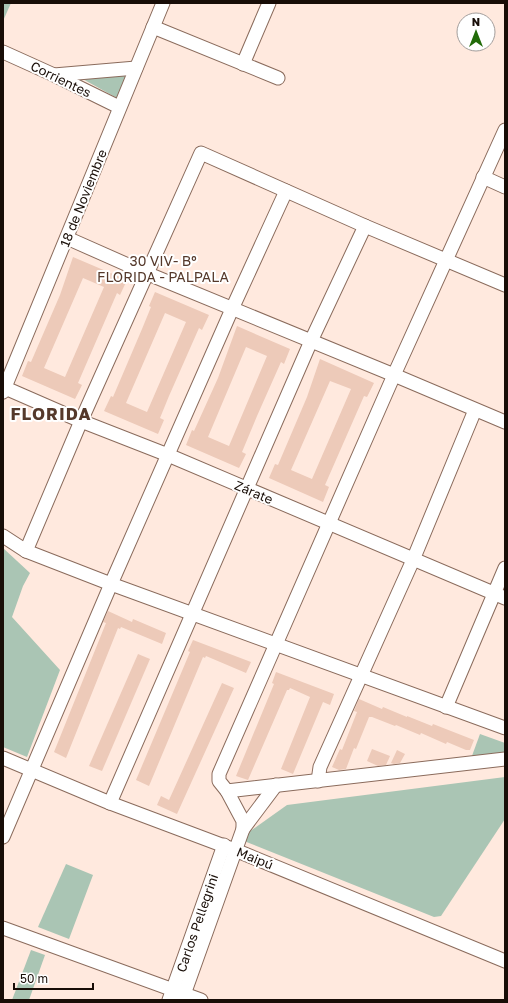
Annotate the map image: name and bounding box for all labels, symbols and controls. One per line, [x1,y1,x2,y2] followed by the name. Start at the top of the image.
[456,12,496,52] north arrow
[472,15,480,28] text: N
[28,57,94,101] street label: Corrientes
[56,147,110,249] street label: 18 de Noviembre
[97,252,230,285] district label: 30 VIV- Bº FLORIDA - PALPALA
[10,403,92,424] district label: FLORIDA
[232,477,276,507] street label: Zárate
[234,843,276,873] street label: Maipú
[173,872,221,974] street label: Carlos Pellegrini
[14,965,93,991] scale bar
[20,971,48,986] text: 50 m

